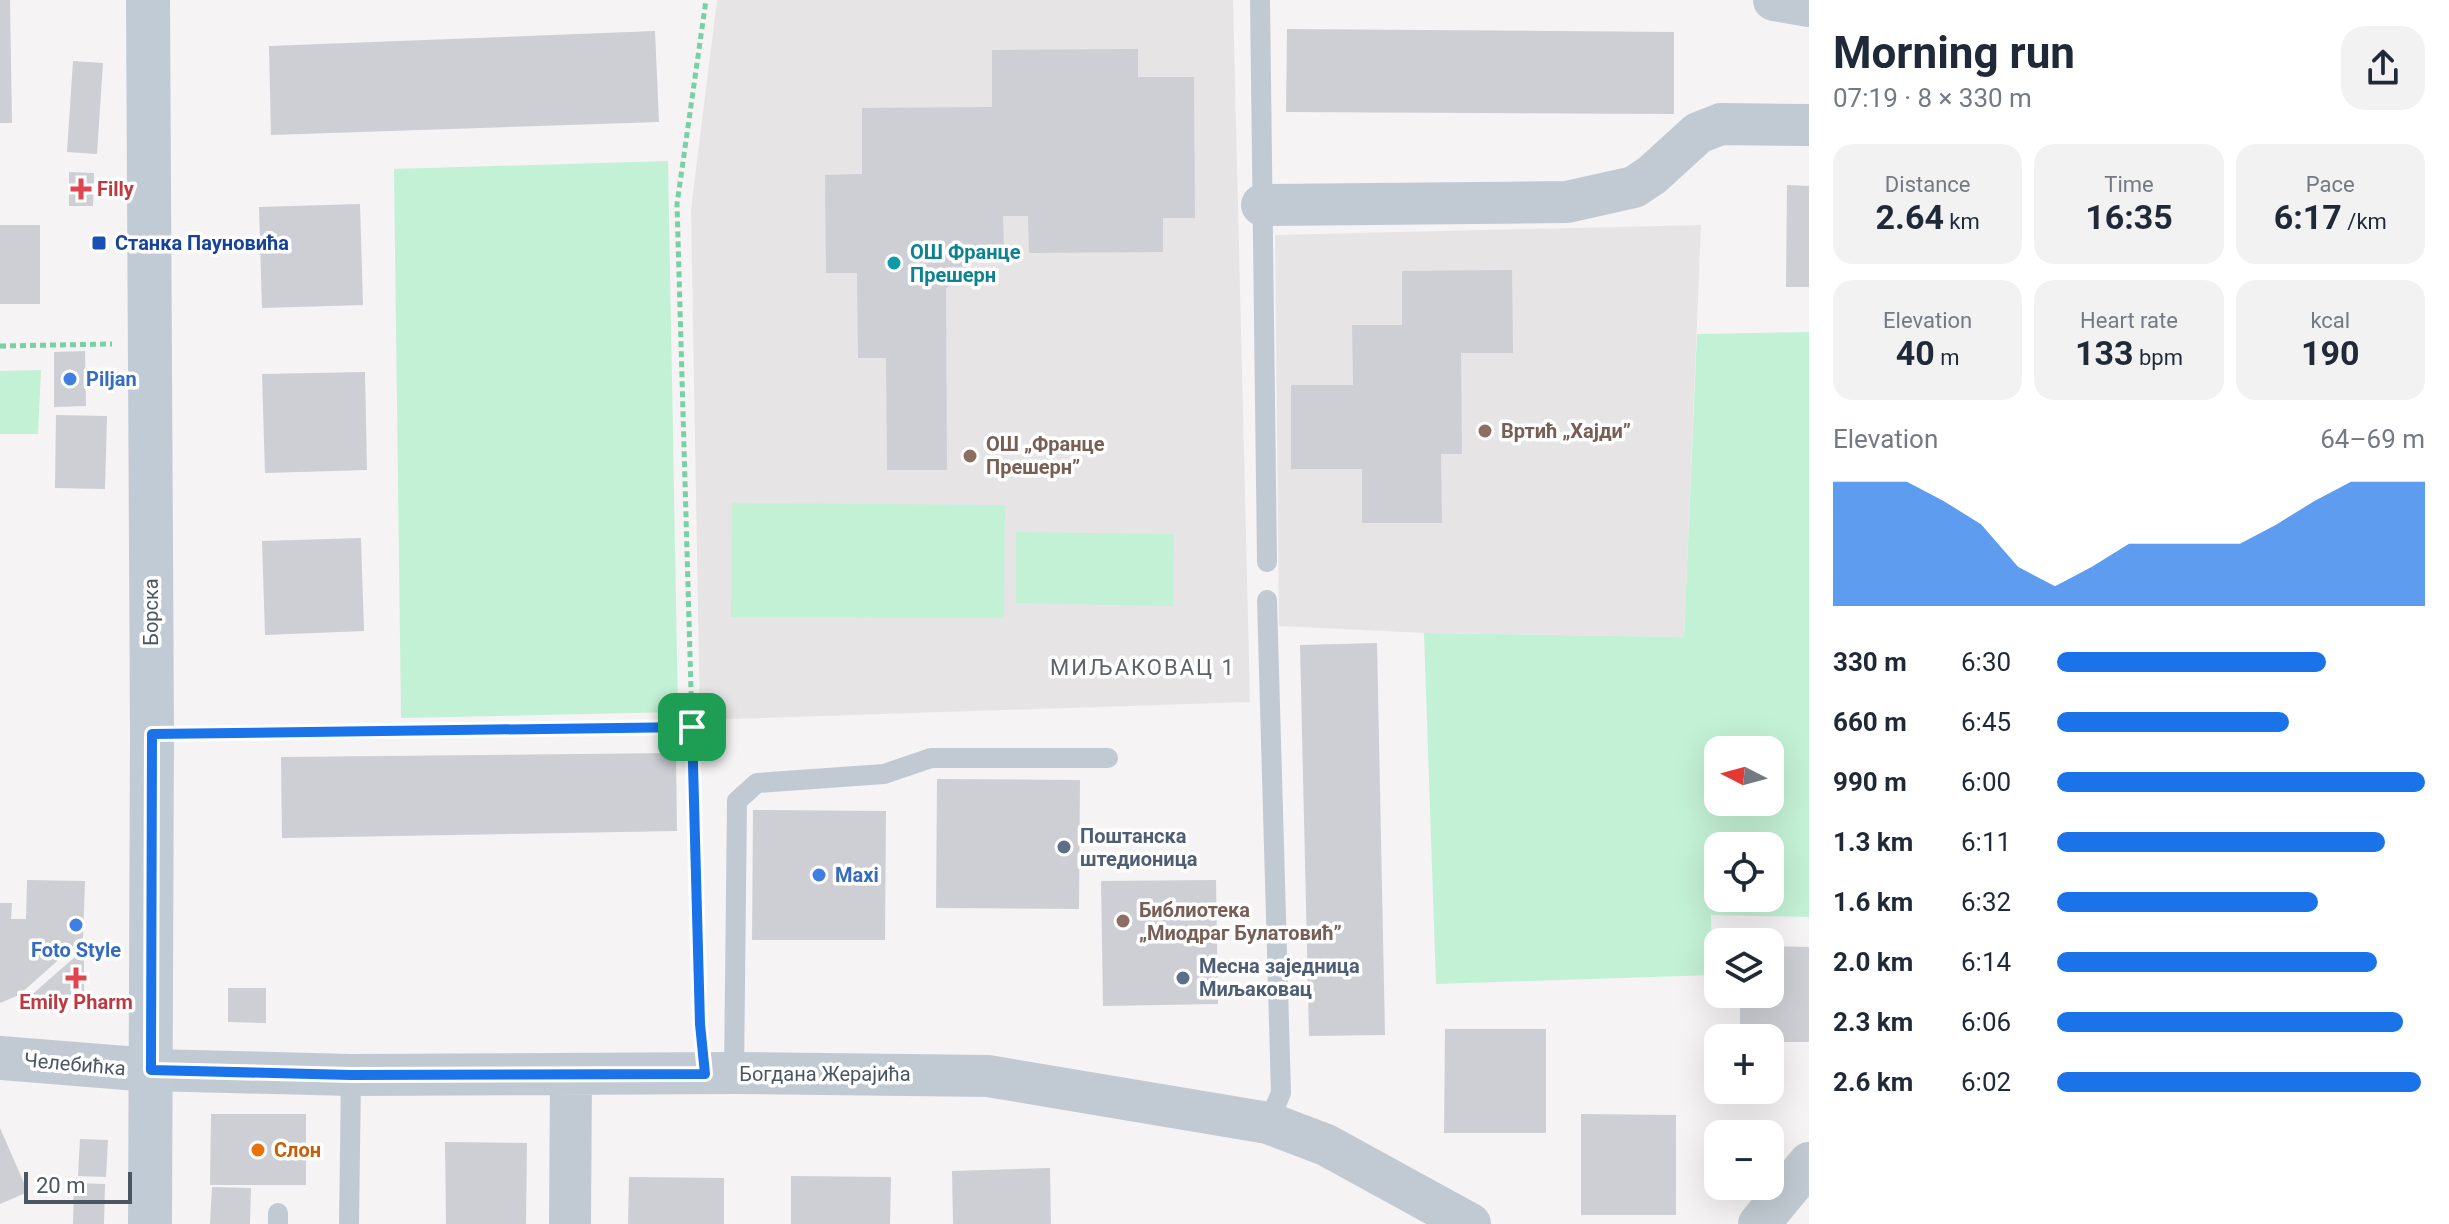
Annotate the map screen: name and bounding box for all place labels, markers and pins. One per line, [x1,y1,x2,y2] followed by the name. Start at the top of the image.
[97,177,135,201] place label: Filly
[72,180,90,198] marker: Filly
[115,231,289,255] place label: Станка Пауновића
[90,234,108,252] marker: Станка Пауновића
[910,240,1021,287] place label: ОШ Франце Прешерн
[885,254,903,272] marker: ОШ Франце Прешерн
[86,367,137,391] place label: Piljan
[61,370,79,388] marker: Piljan
[1501,419,1631,443] place label: Вртић „Хајди”
[1476,422,1494,440] marker: Вртић „Хајди”
[986,432,1105,479] place label: ОШ „Франце Прешерн”
[961,447,979,465] marker: ОШ „Франце Прешерн”
[658,693,726,761] pin
[1080,824,1198,871] place label: Поштанска штедионица
[1055,838,1073,856] marker: Поштанска штедионица
[835,863,879,887] place label: Maxi
[810,866,828,884] marker: Maxi
[1139,898,1342,945] place label: Библиотека „Миодраг Булатовић”
[1114,912,1132,930] marker: Библиотека „Миодраг Булатовић”
[67,916,85,934] marker: Foto Style
[31,938,121,962] place label: Foto Style
[1199,954,1360,1001] place label: Месна заједница Миљаковац
[67,969,85,987] marker: Emily Pharm
[1174,969,1192,987] marker: Месна заједница Миљаковац
[19,990,133,1014] place label: Emily Pharm
[274,1138,321,1162] place label: Слон
[249,1141,267,1159] marker: Слон

